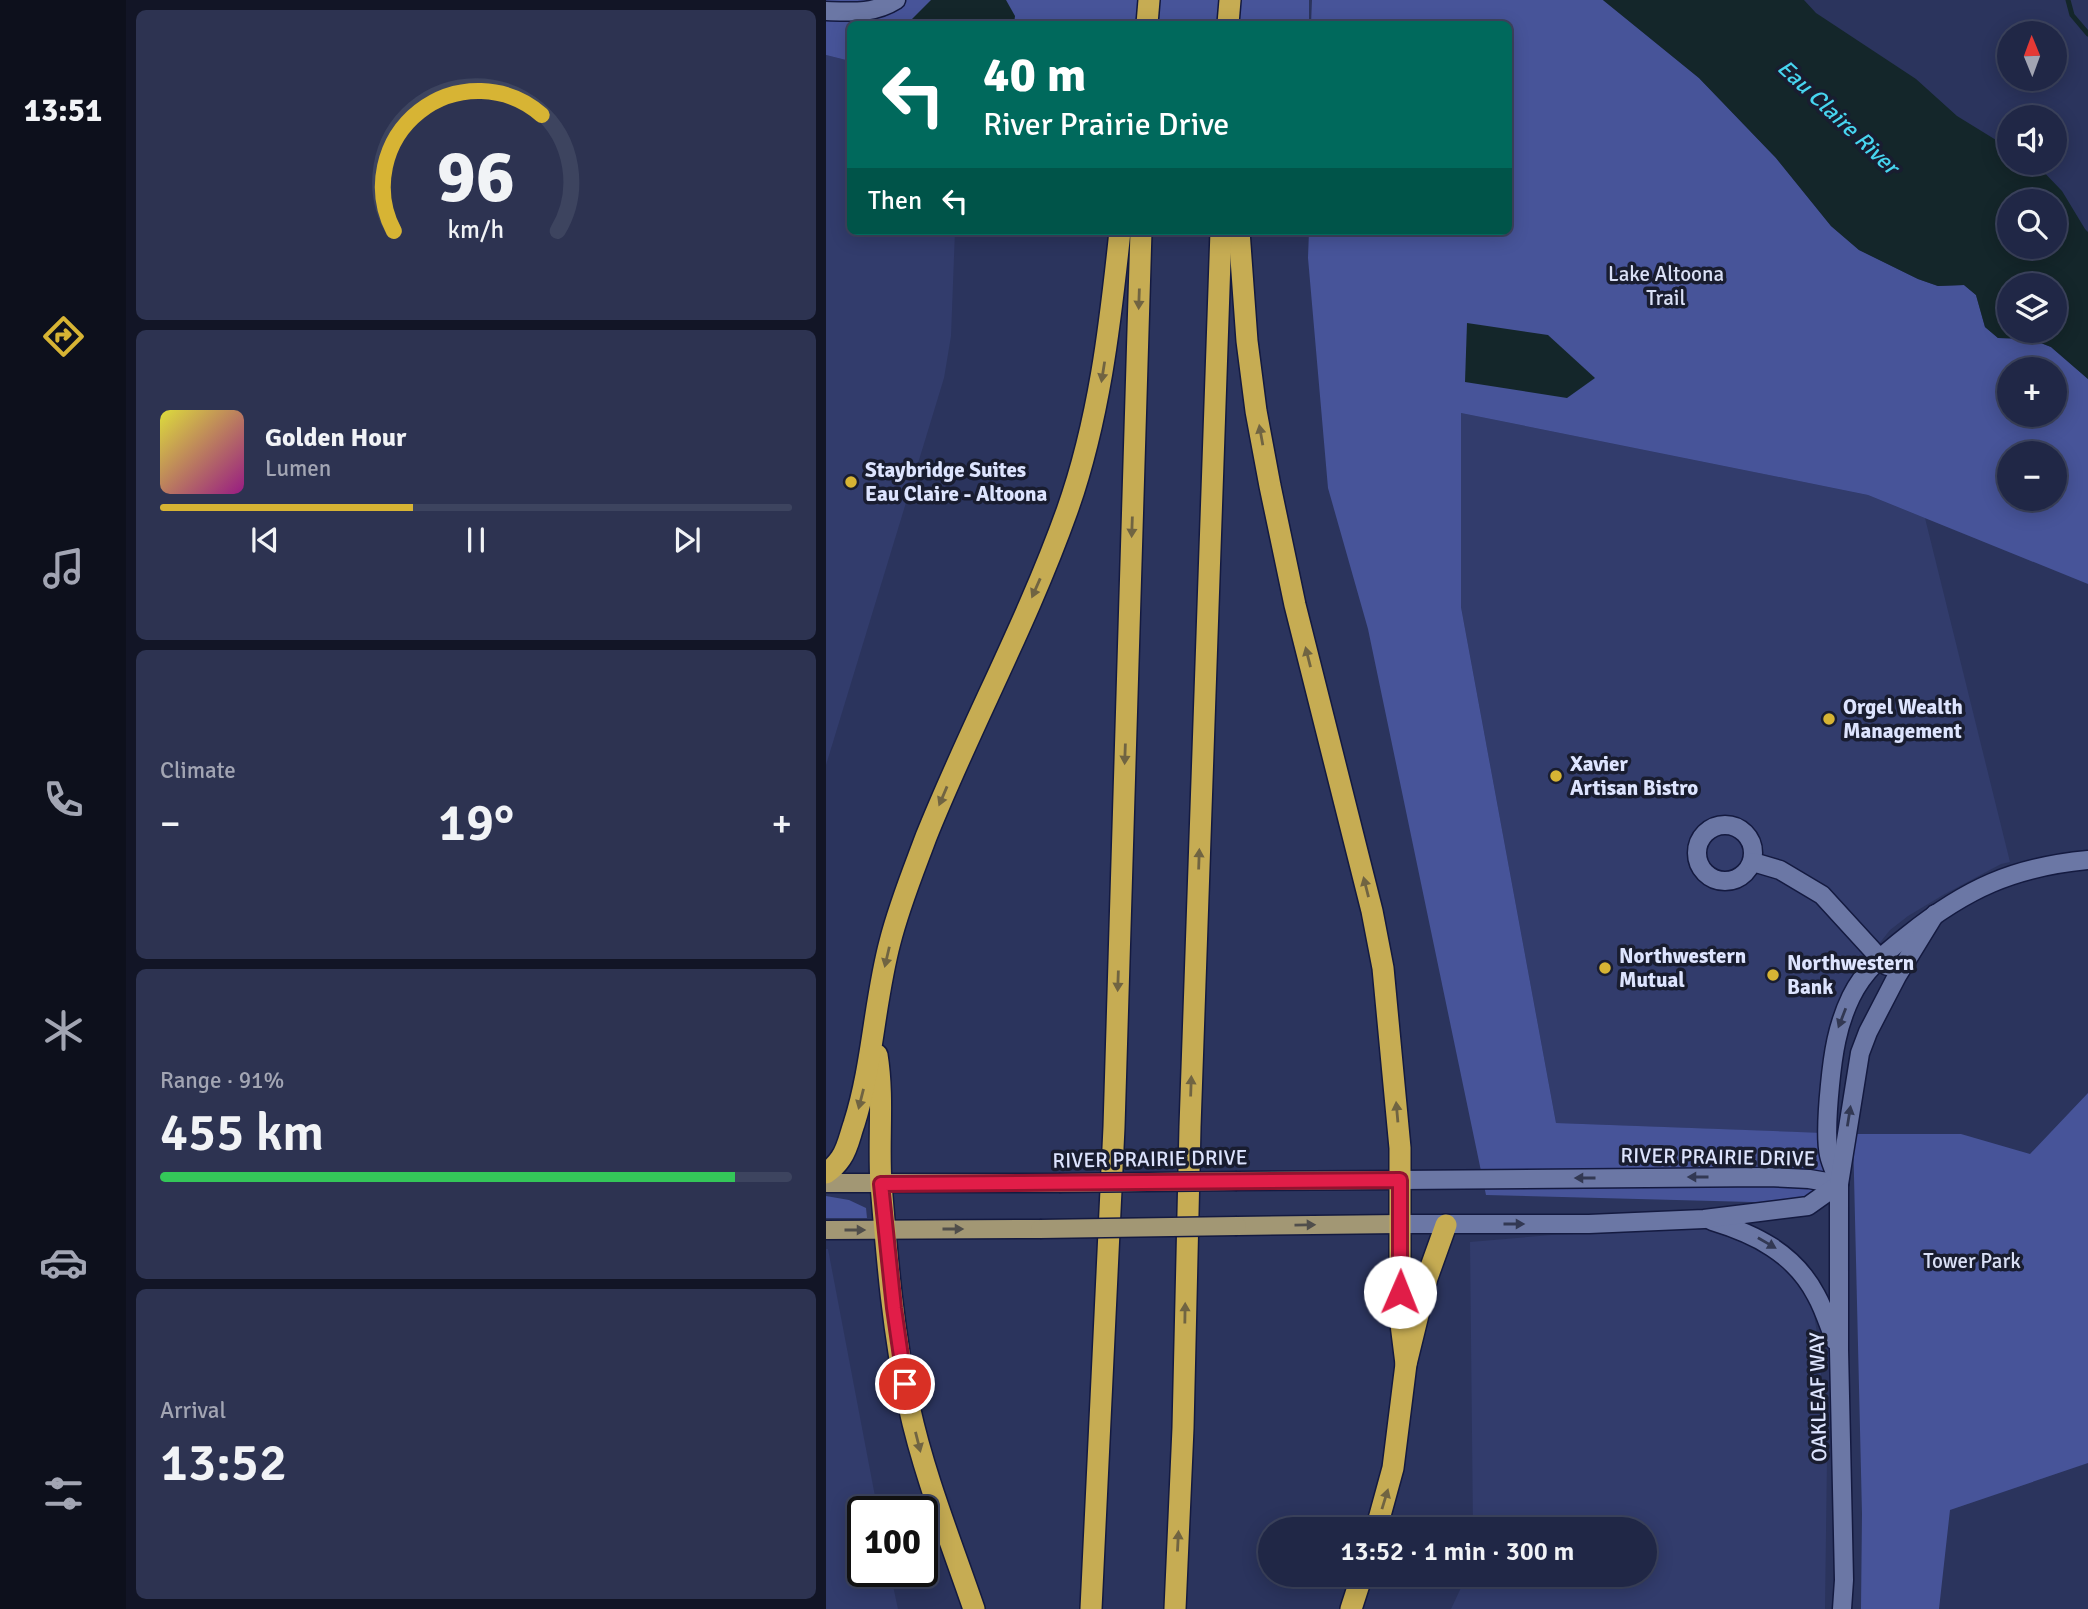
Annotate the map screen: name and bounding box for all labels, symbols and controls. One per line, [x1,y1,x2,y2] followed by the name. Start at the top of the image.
[1997,21,2067,91] north arrow
[1997,21,2067,511] map controls
[983,45,1086,105] text: 40 m
[868,49,959,140] icon: left
[1771,53,1907,183] water label: Eau Claire River
[24,91,102,130] text: 13:51
[983,105,1229,144] text: River Prairie Drive
[1997,105,2067,175] button: sound
[437,133,515,222] text: 96
[936,182,974,220] icon: left
[868,185,922,217] text: Then
[1997,189,2067,259] button: search
[448,214,504,245] text: km/h
[1608,261,1724,311] park label: Lake Altoona Trail
[1997,273,2067,343] button: layers
[1133,288,1144,310] one-way arrow
[39,312,88,361] icon: directions
[1997,357,2067,427] button: +
[1097,361,1108,383] one-way arrow
[265,422,406,454] text: Golden Hour
[1255,424,1266,446] one-way arrow
[1997,441,2067,511] button: −
[265,454,331,483] text: Lumen
[865,457,1048,507] place label: Staybridge Suites Eau Claire - Altoona
[843,474,859,490] marker: Staybridge Suites Eau Claire - Altoona
[1126,516,1138,538] one-way arrow
[246,521,284,559] icon: previous
[457,521,495,559] icon: pause
[668,521,706,559] icon: next
[39,544,88,593] icon: music
[1030,578,1041,599] one-way arrow
[1302,646,1313,668] one-way arrow
[1843,694,1963,744] place label: Orgel Wealth Management
[1821,711,1837,727] marker: Orgel Wealth Management
[1119,743,1131,765] one-way arrow
[1570,751,1698,801] place label: Xavier Artisan Bistro
[160,756,236,785] text: Climate
[1548,768,1564,784] marker: Xavier Artisan Bistro
[39,775,88,824] icon: phone
[937,786,948,807] one-way arrow
[438,791,514,855] text: 19°
[160,800,181,847] text: −
[771,800,792,847] text: +
[1193,847,1204,869] one-way arrow
[1360,875,1371,897] one-way arrow
[1619,943,1746,993] place label: Northwestern Mutual
[881,946,892,968] one-way arrow
[1787,950,1914,1000] place label: Northwestern Bank
[1597,960,1613,976] marker: Northwestern Mutual
[1765,967,1781,983] marker: Northwestern Bank
[1113,971,1124,993] one-way arrow
[39,1006,88,1055] icon: climate
[1837,1007,1848,1028] one-way arrow
[160,1066,284,1095] text: Range · 91%
[1185,1075,1197,1097] one-way arrow
[855,1088,866,1110] one-way arrow
[1391,1100,1402,1122] one-way arrow
[160,1101,324,1165] text: 455 km
[1844,1105,1855,1127] one-way arrow
[1620,1142,1816,1172] street label: RIVER PRAIRIE DRIVE
[1052,1144,1248,1174] street label: RIVER PRAIRIE DRIVE
[1687,1171,1709,1183] one-way arrow
[1574,1172,1596,1184] one-way arrow
[1504,1218,1526,1230] one-way arrow
[1294,1219,1316,1231] one-way arrow
[942,1223,964,1235] one-way arrow
[845,1224,867,1236] one-way arrow
[1758,1237,1777,1250] one-way arrow
[39,1238,88,1287] icon: car
[1923,1248,2021,1274] park label: Tower Park
[1363,1255,1437,1329] position arrow
[1180,1302,1191,1324] one-way arrow
[1804,1332,1832,1462] street label: OAKLEAF WAY
[875,1354,935,1414] pin
[886,1365,924,1403] icon: arrive
[160,1396,226,1425] text: Arrival
[160,1431,287,1495] text: 13:52
[914,1432,924,1453] one-way arrow
[39,1469,88,1518] icon: filters
[1380,1488,1390,1509] one-way arrow
[847,1496,938,1587] speed limit sign: 100
[1172,1530,1183,1552] one-way arrow
[1341,1536,1574,1568] text: 13:52 · 1 min · 300 m

